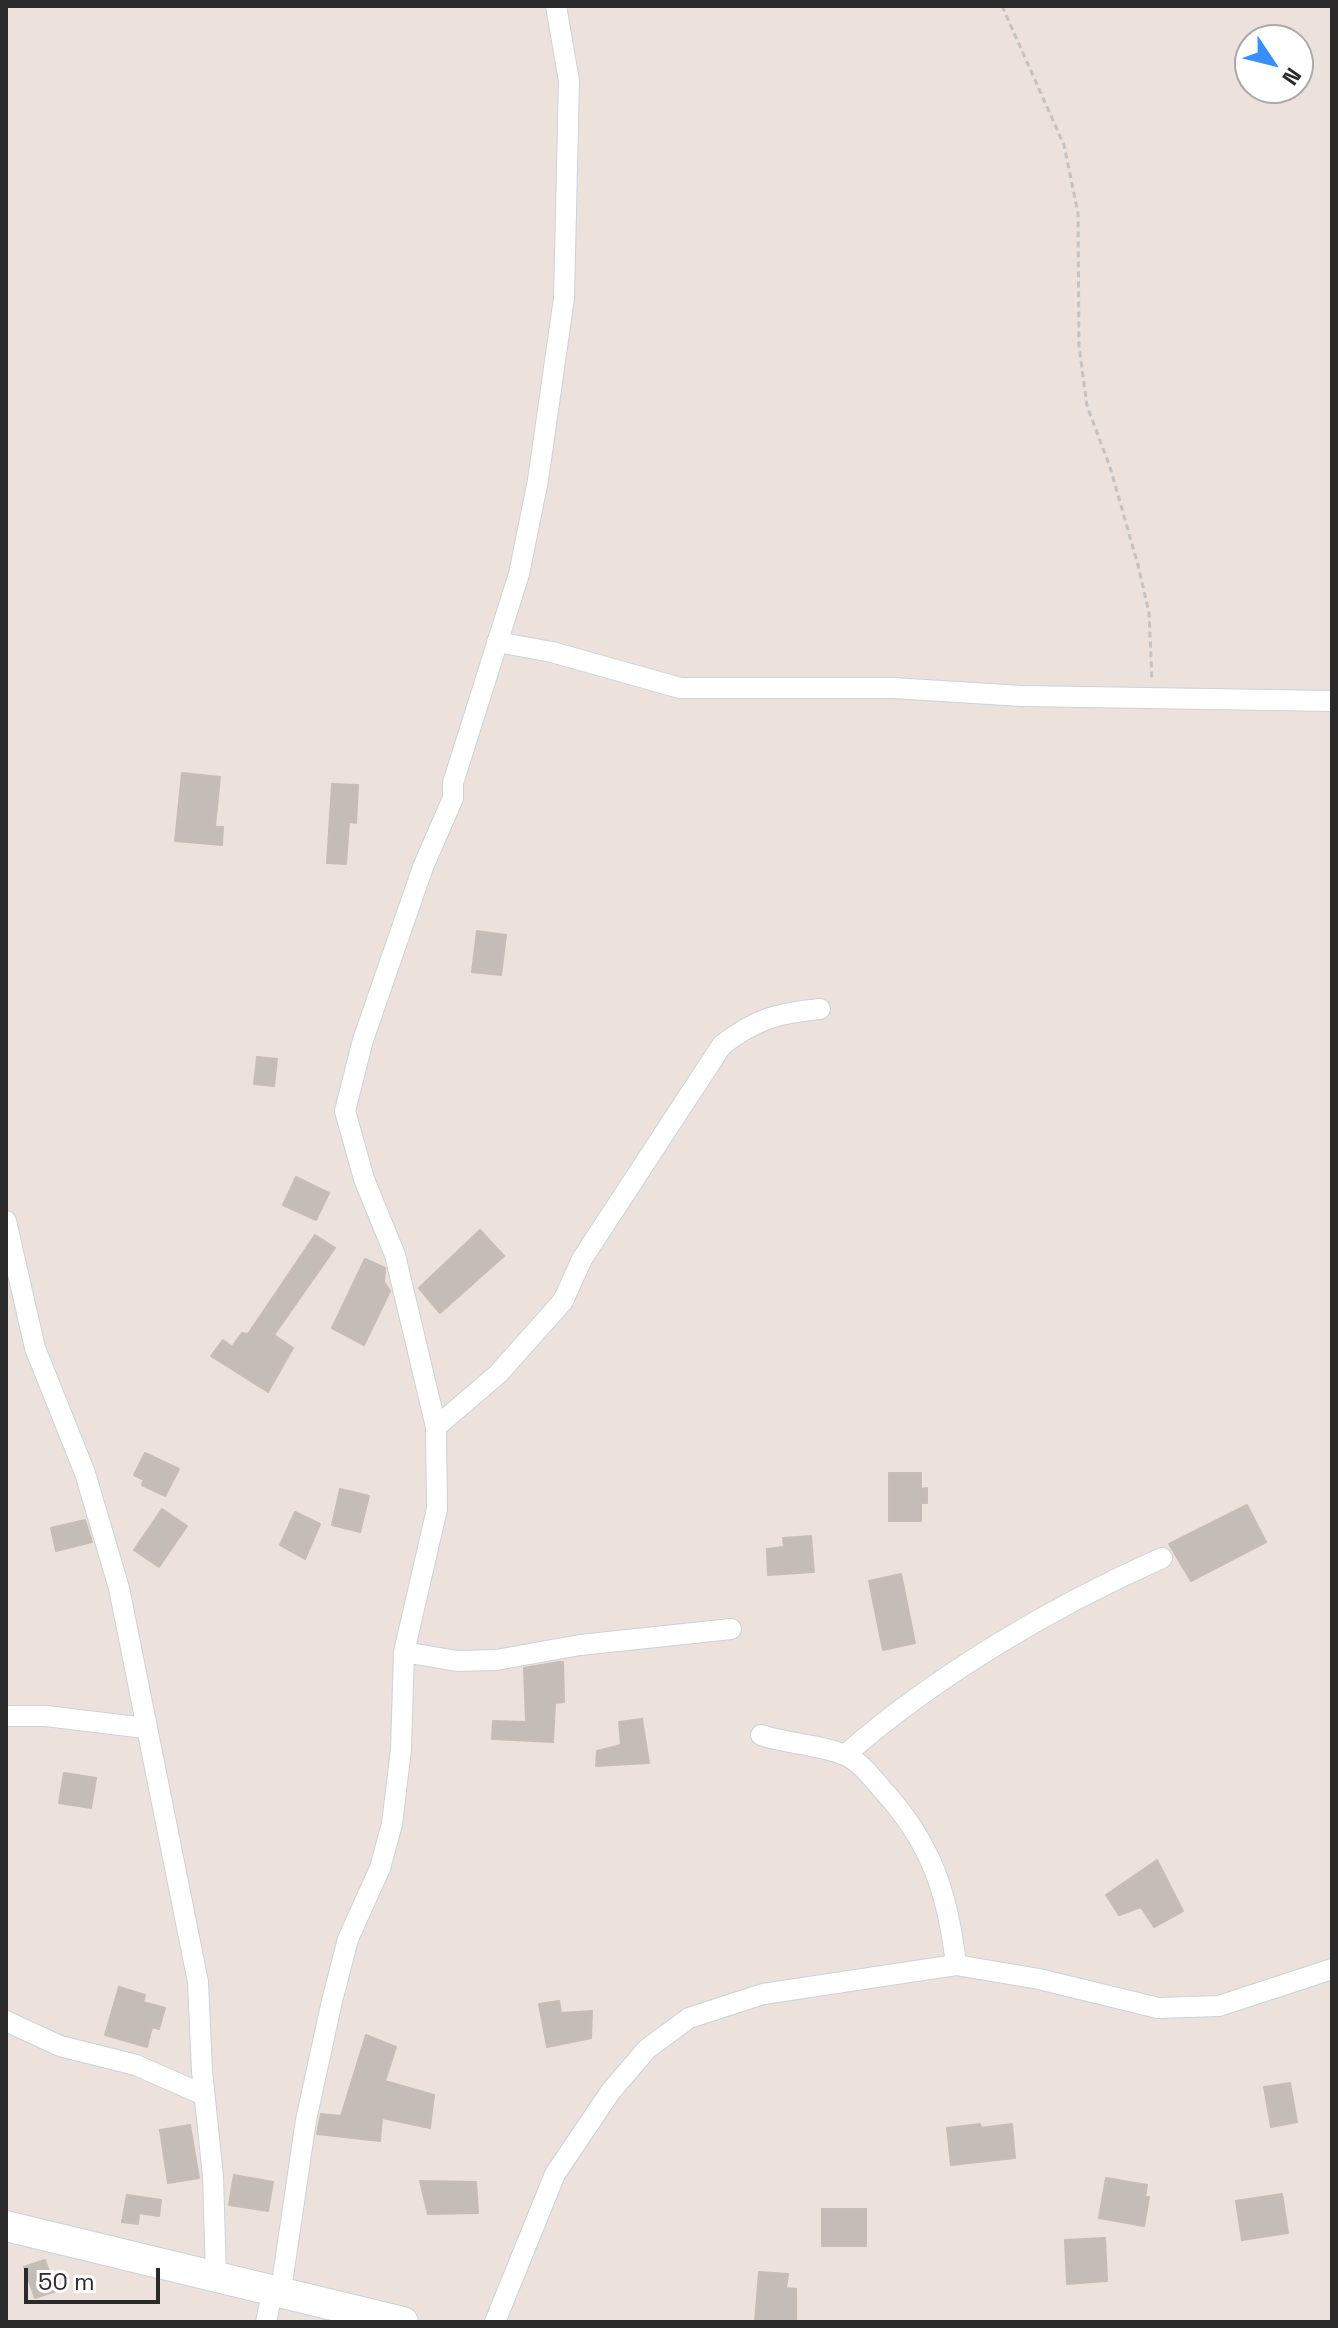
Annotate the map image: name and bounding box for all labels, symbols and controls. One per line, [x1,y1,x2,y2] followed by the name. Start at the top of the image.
[1234,24,1314,104] north arrow
[1276,63,1308,91] text: N
[28,2252,164,2302] scale bar
[38,2266,95,2297] text: 50 m

